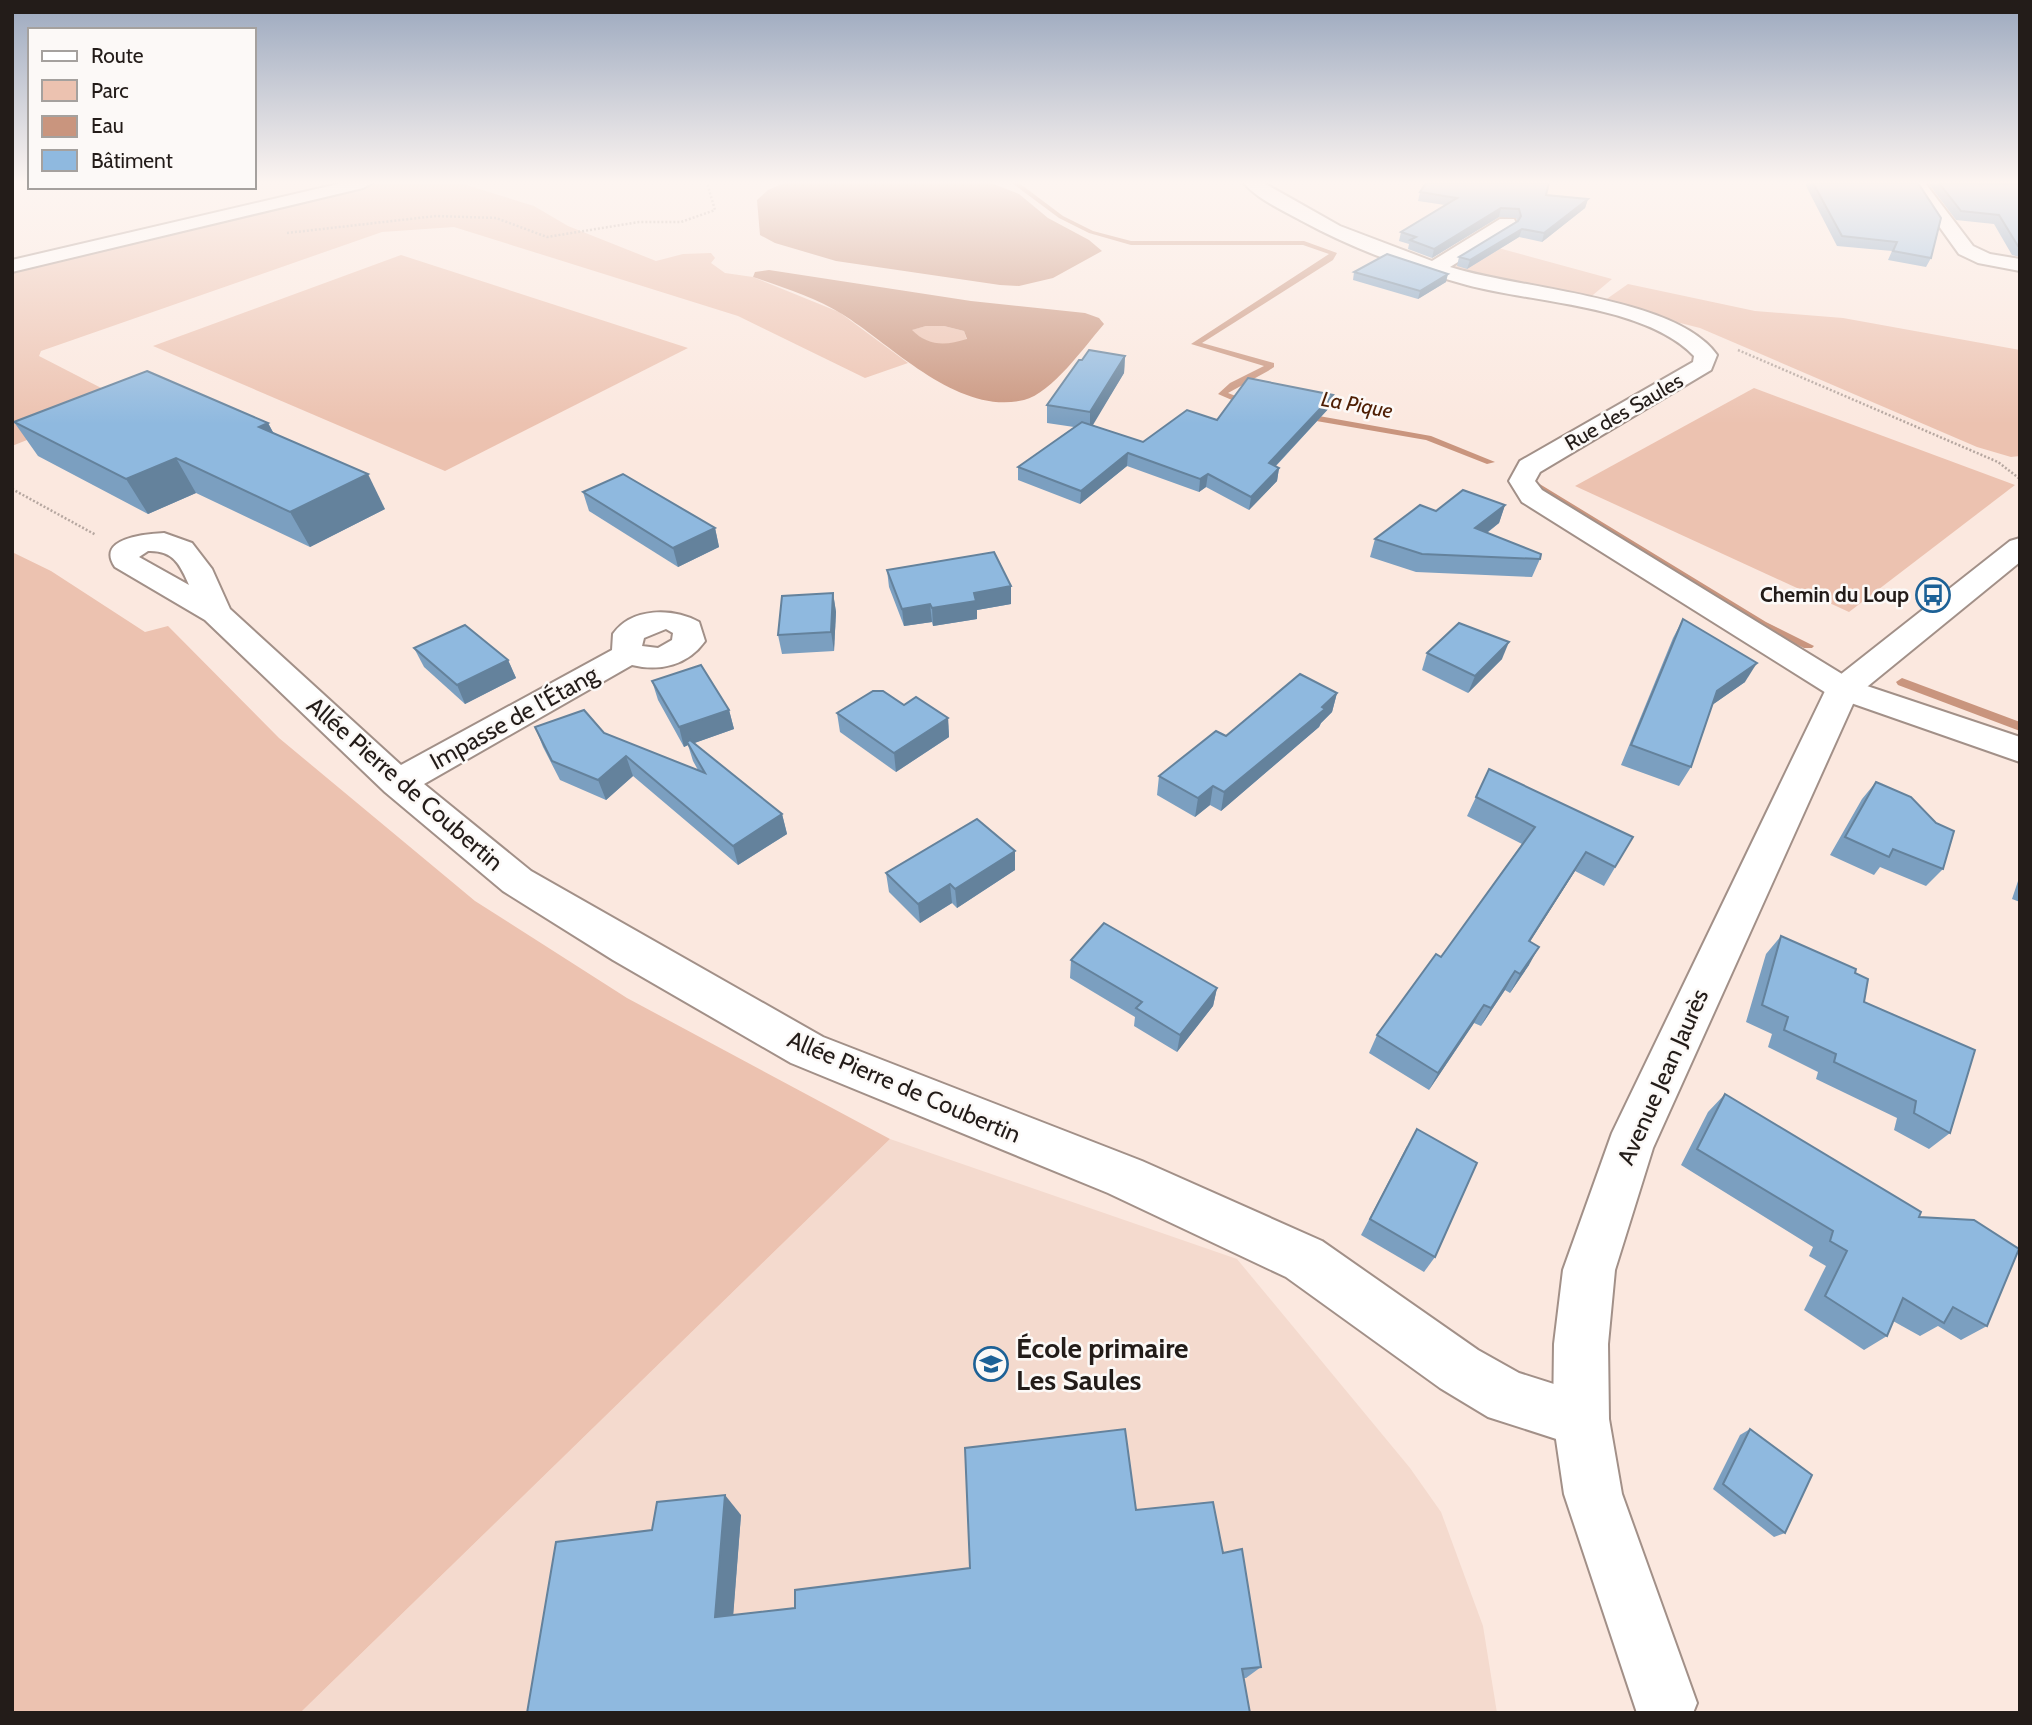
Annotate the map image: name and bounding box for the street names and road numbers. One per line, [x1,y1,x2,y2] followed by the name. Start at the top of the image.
[1560,368,1688,455] street label: Rue des Saules
[425,659,604,776] street label: Impasse de l'Étang
[301,691,509,877] street label: Allée Pierre de Coubertin
[1611,984,1714,1169] street label: Avenue Jean Jaurès
[783,1024,1025,1149] street label: Allée Pierre de Coubertin

